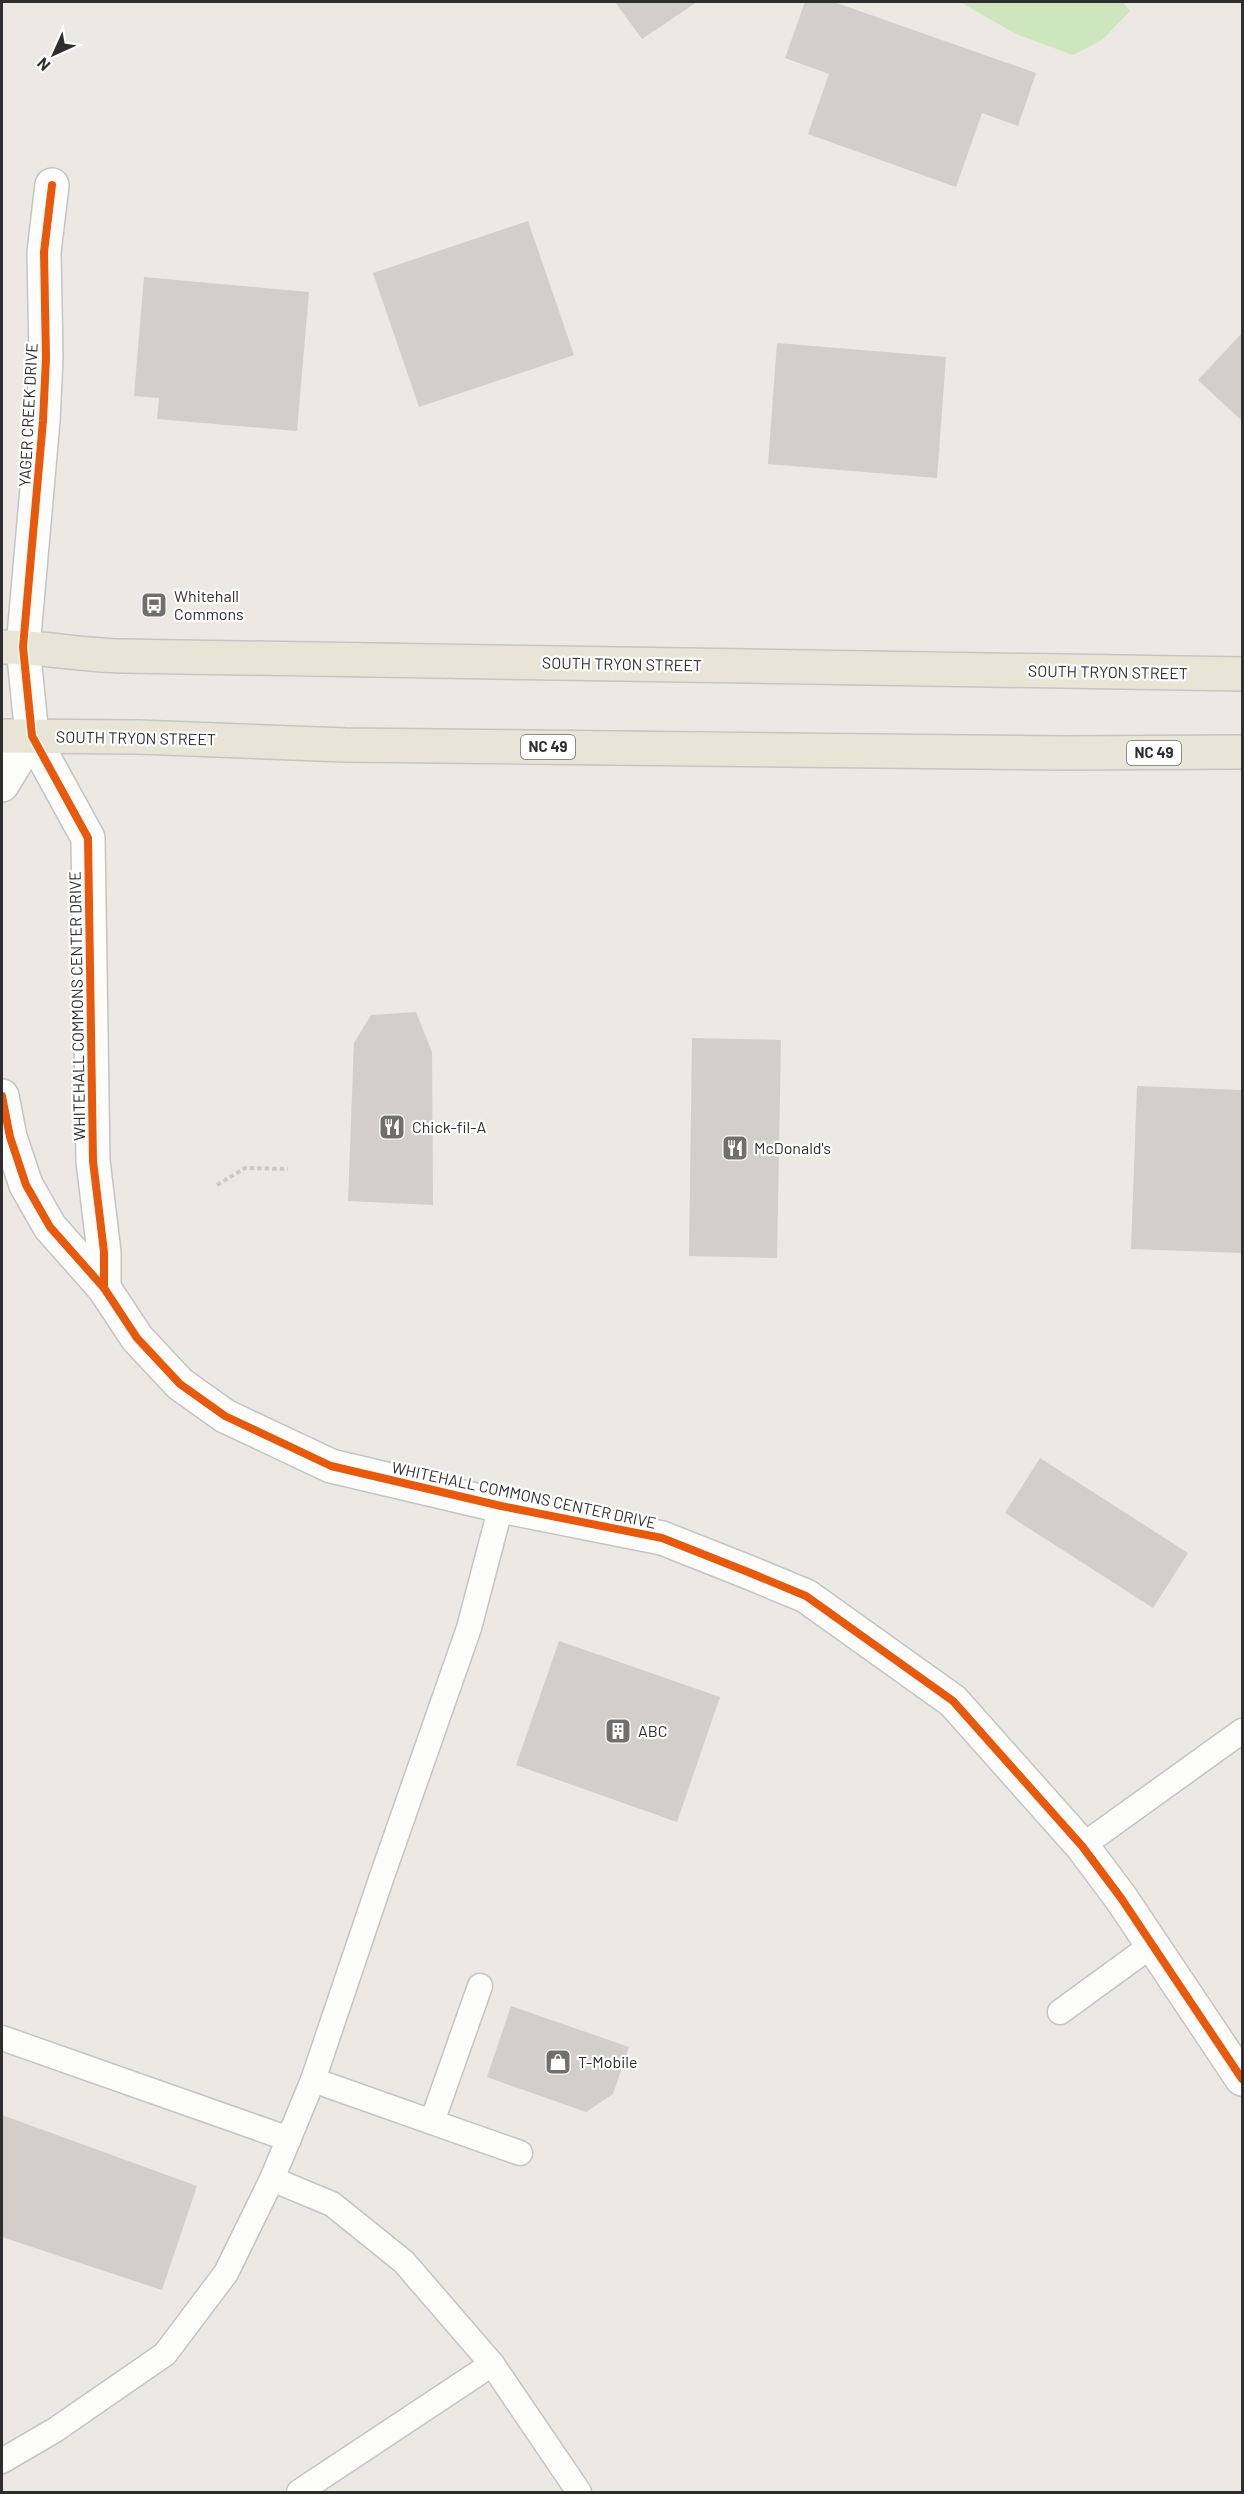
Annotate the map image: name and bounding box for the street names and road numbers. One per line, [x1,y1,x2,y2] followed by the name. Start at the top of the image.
[14,342,41,488] street label: YAGER CREEK DRIVE
[542,653,702,674] street label: SOUTH TRYON STREET
[1028,661,1188,682] street label: SOUTH TRYON STREET
[56,727,216,748] street label: SOUTH TRYON STREET
[521,735,575,759] road number: NC 49
[1127,741,1181,765] road number: NC 49
[65,871,88,1141] street label: WHITEHALL COMMONS CENTER DRIVE
[390,1457,658,1532] street label: WHITEHALL COMMONS CENTER DRIVE

